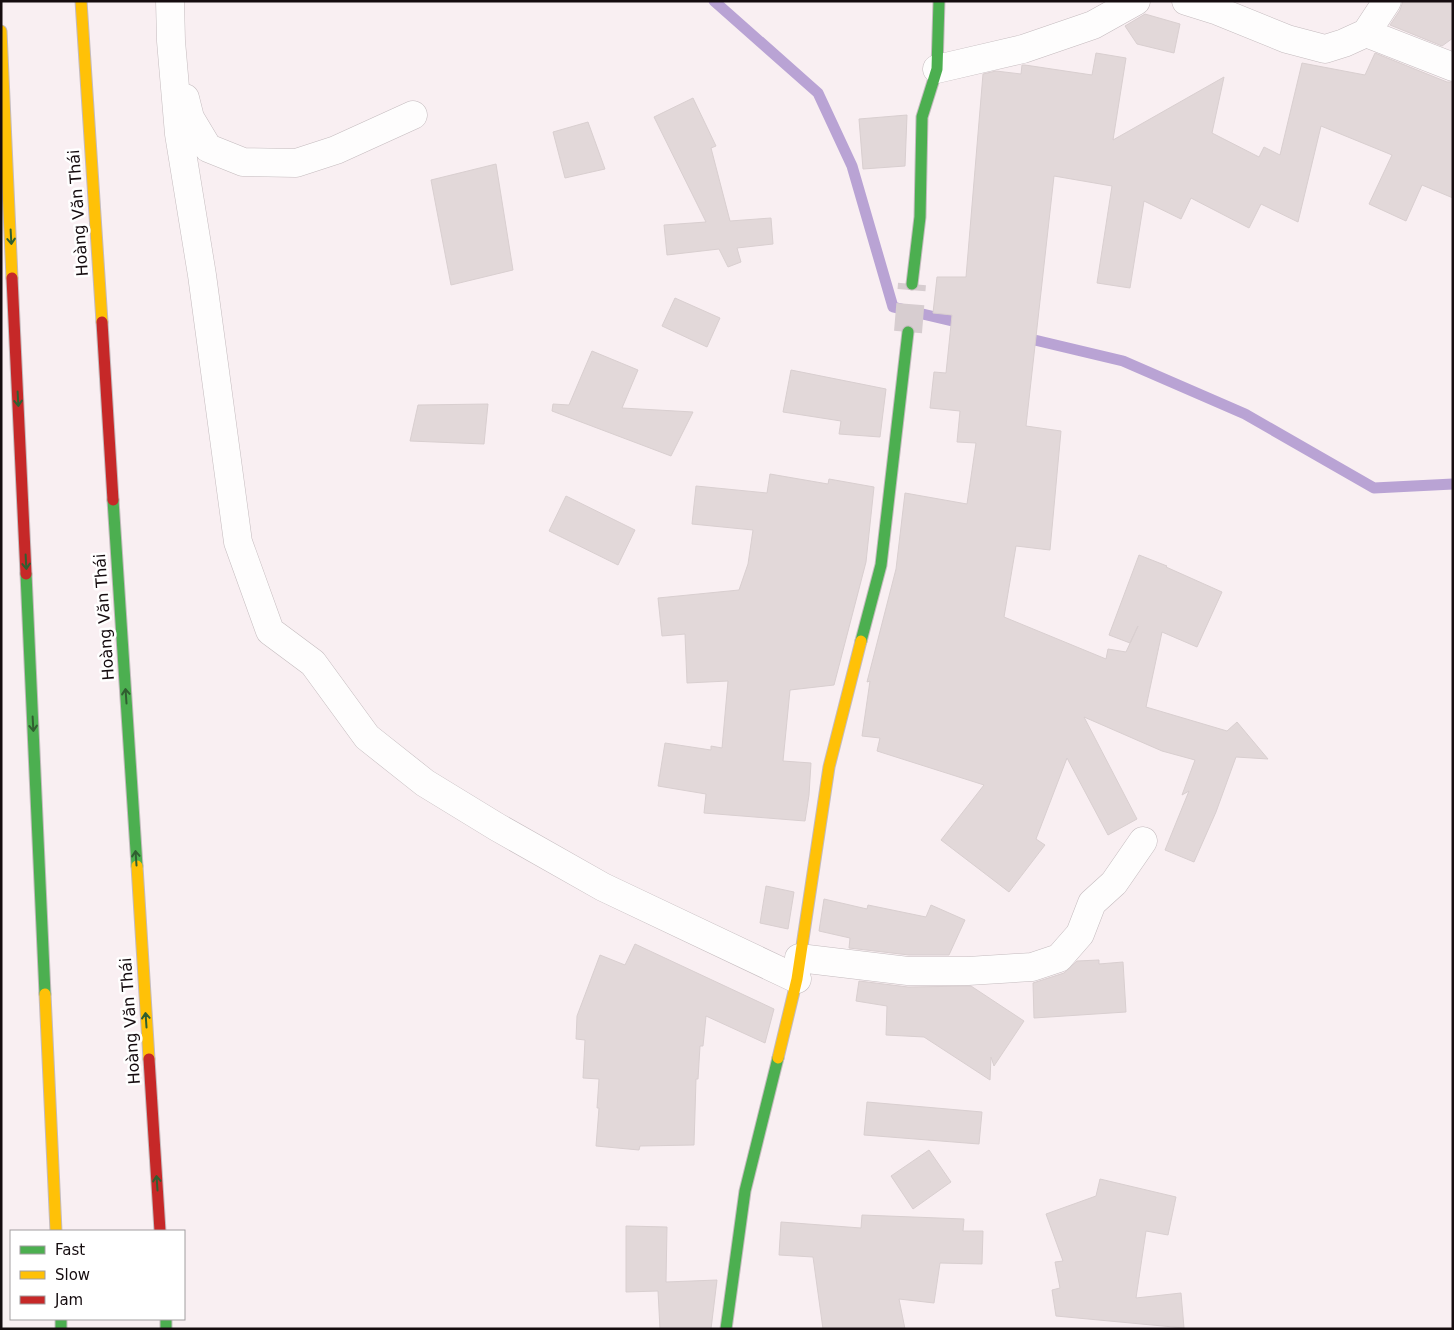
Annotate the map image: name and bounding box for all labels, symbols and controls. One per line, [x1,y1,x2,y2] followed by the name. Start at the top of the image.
[64,149,92,277] street label: Hoàng Văn Thái
[6,229,15,245] one-way arrow
[14,391,23,407] one-way arrow
[21,553,30,569] one-way arrow
[90,553,118,681] street label: Hoàng Văn Thái
[121,688,130,704] one-way arrow
[29,716,38,732] one-way arrow
[132,851,141,867] one-way arrow
[116,957,144,1085] street label: Hoàng Văn Thái
[142,1013,151,1029] one-way arrow
[152,1175,161,1191] one-way arrow
[10,1230,185,1320] legend
[55,1241,85,1259] text: Fast
[55,1266,90,1284] text: Slow
[54,1291,83,1309] text: Jam

